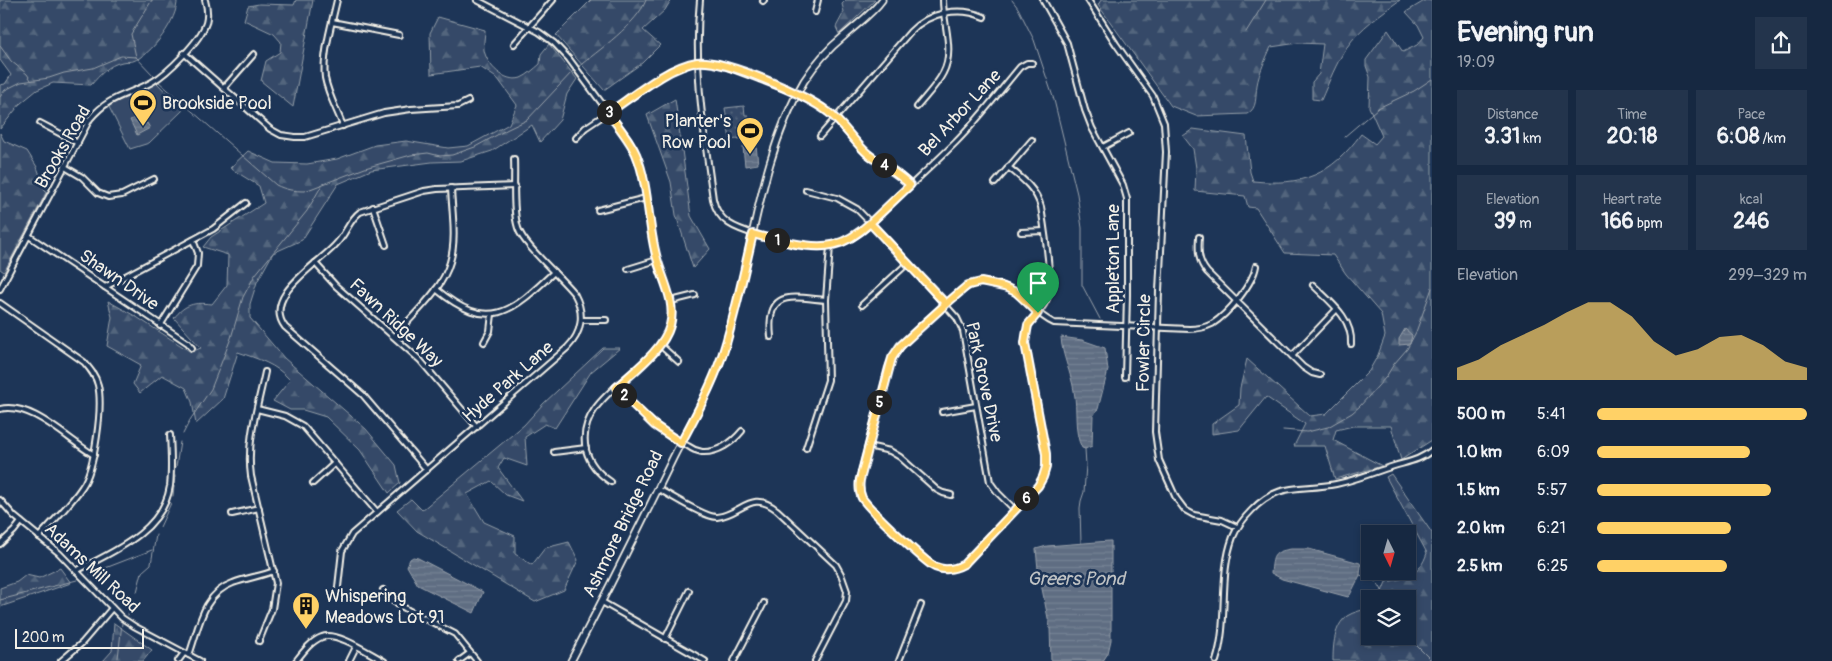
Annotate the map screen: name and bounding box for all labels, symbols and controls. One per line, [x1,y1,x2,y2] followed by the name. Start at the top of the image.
[1457,15,1594,50] text: Evening run
[1755,17,1807,69] button: share
[1457,52,1495,72] text: 19:09
[914,64,1006,162] street label: Bel Arbor Lane
[128,88,158,127] sports icon: Brookside Pool
[162,92,272,115] place label: Brookside Pool
[596,100,622,124] pin: 3
[30,101,96,193] street label: Brooks Road
[606,104,613,121] text: 3
[1487,106,1538,123] text: Distance
[1617,106,1647,123] text: Time
[1737,106,1765,123] text: Pace
[661,110,731,154] place label: Planter's Row Pool
[735,116,765,155] sports icon: Planter's Row Pool
[1484,123,1520,150] text: 3.31
[1607,123,1657,150] text: 20:18
[1717,123,1760,150] text: 6:08
[1520,130,1541,147] text: km
[1760,130,1786,147] text: /km
[872,152,896,178] pin: 4
[880,157,889,174] text: 4
[1486,191,1539,208] text: Elevation
[1602,191,1662,208] text: Heart rate
[1740,191,1763,208] text: kcal
[1102,204,1125,314] street label: Appleton Lane
[1494,208,1516,235] text: 39
[1601,208,1634,235] text: 166
[1733,208,1769,235] text: 246
[1516,215,1532,232] text: m
[1634,215,1663,232] text: bpm
[764,228,790,252] pin: 1
[775,232,780,249] text: 1
[75,244,163,316] street label: Shawn Drive
[1017,262,1059,313] pin
[1457,265,1518,285] text: Elevation
[1728,265,1807,285] text: 299–329 m
[1024,269,1052,297] icon: arrive
[344,274,448,373] street label: Fawn Ridge Way
[1132,294,1156,392] street label: Fowler Circle
[960,320,1008,444] street label: Park Grove Drive
[458,336,558,428] street label: Hyde Park Lane
[612,382,636,408] pin: 2
[621,387,628,404] text: 2
[866,390,892,414] pin: 5
[876,394,883,411] text: 5
[1457,404,1505,424] text: 500 m
[1537,404,1565,424] text: 5:41
[1457,442,1502,462] text: 1.0 km
[1537,442,1570,462] text: 6:09
[578,447,668,601] street label: Ashmore Bridge Road
[1457,480,1500,500] text: 1.5 km
[1537,480,1567,500] text: 5:57
[1014,486,1038,510] pin: 6
[1022,490,1031,507] text: 6
[39,518,145,618] street label: Adams Mill Road
[1457,518,1505,538] text: 2.0 km
[1537,518,1566,538] text: 6:21
[1361,525,1416,580] north arrow
[1361,525,1416,645] map controls
[1457,556,1502,576] text: 2.5 km
[1537,556,1568,576] text: 6:25
[1027,567,1128,591] water label: Greers Pond
[325,585,445,629] place label: Whispering Meadows Lot 91
[1361,590,1416,645] button: layers
[291,591,321,630] building icon: Whispering Meadows Lot 91
[15,626,144,649] scale bar
[22,629,64,646] text: 200 m

